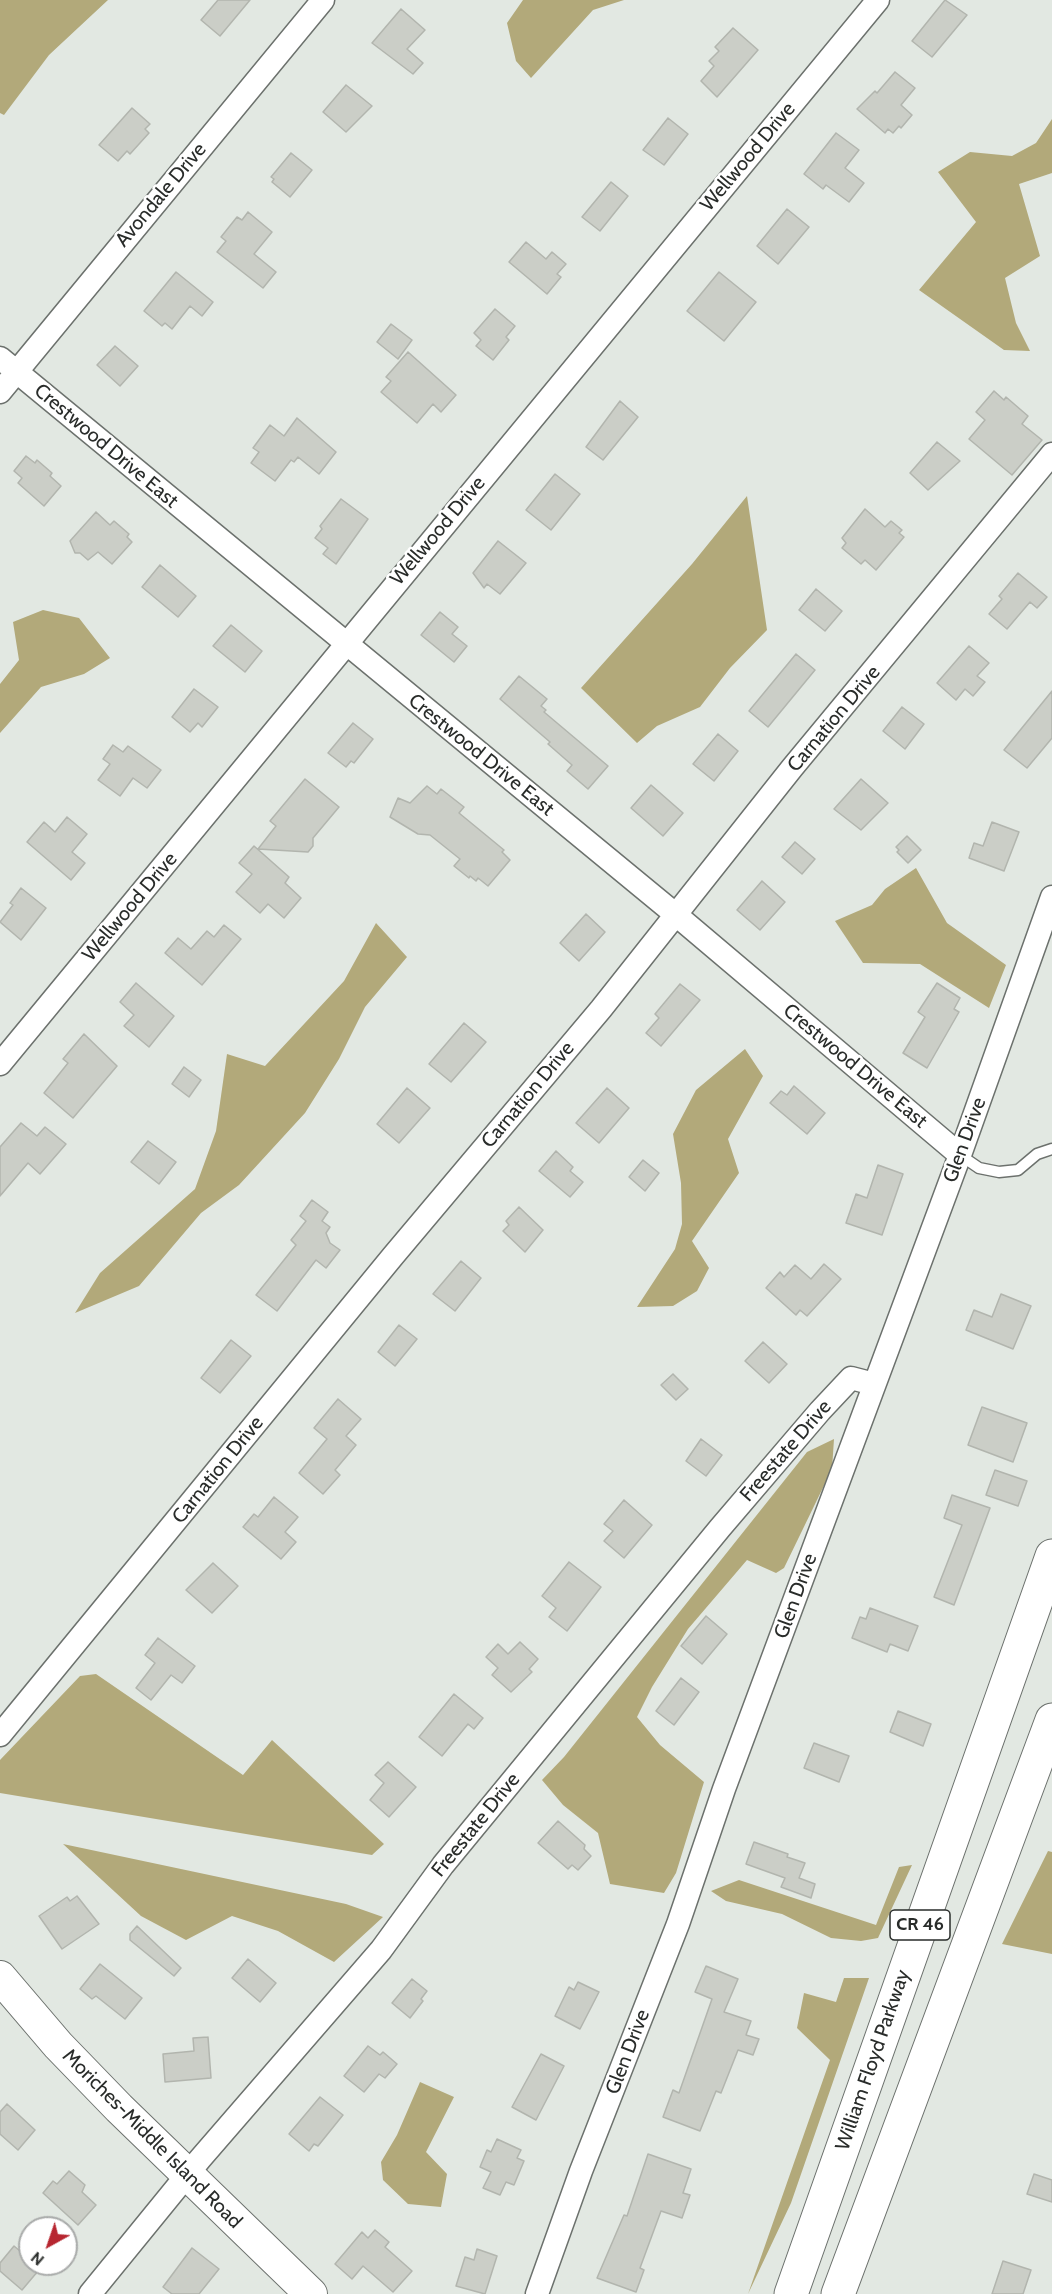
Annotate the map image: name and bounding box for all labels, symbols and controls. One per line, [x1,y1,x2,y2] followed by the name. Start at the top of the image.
[696,98,800,216] street label: Wellwood Drive
[111,138,211,252] street label: Avondale Drive
[29,379,183,513] street label: Crestwood Drive East
[386,472,490,590] street label: Wellwood Drive
[783,661,885,777] street label: Carnation Drive
[403,689,559,821] street label: Crestwood Drive East
[78,848,182,966] street label: Wellwood Drive
[778,999,932,1133] street label: Crestwood Drive East
[477,1037,579,1153] street label: Carnation Drive
[939,1094,991,1186] street label: Glen Drive
[735,1395,837,1507] street label: Freestate Drive
[167,1411,269,1529] street label: Carnation Drive
[770,1550,822,1642] street label: Glen Drive
[427,1768,525,1882] street label: Freestate Drive
[890,1910,950,1940] road number: CR 46
[831,1967,915,2153] street label: William Floyd Parkway
[601,2006,655,2098] street label: Glen Drive
[57,2044,247,2234] street label: Moriches-Middle Island Road
[18,2216,78,2276] north arrow
[27,2248,48,2270] text: N

